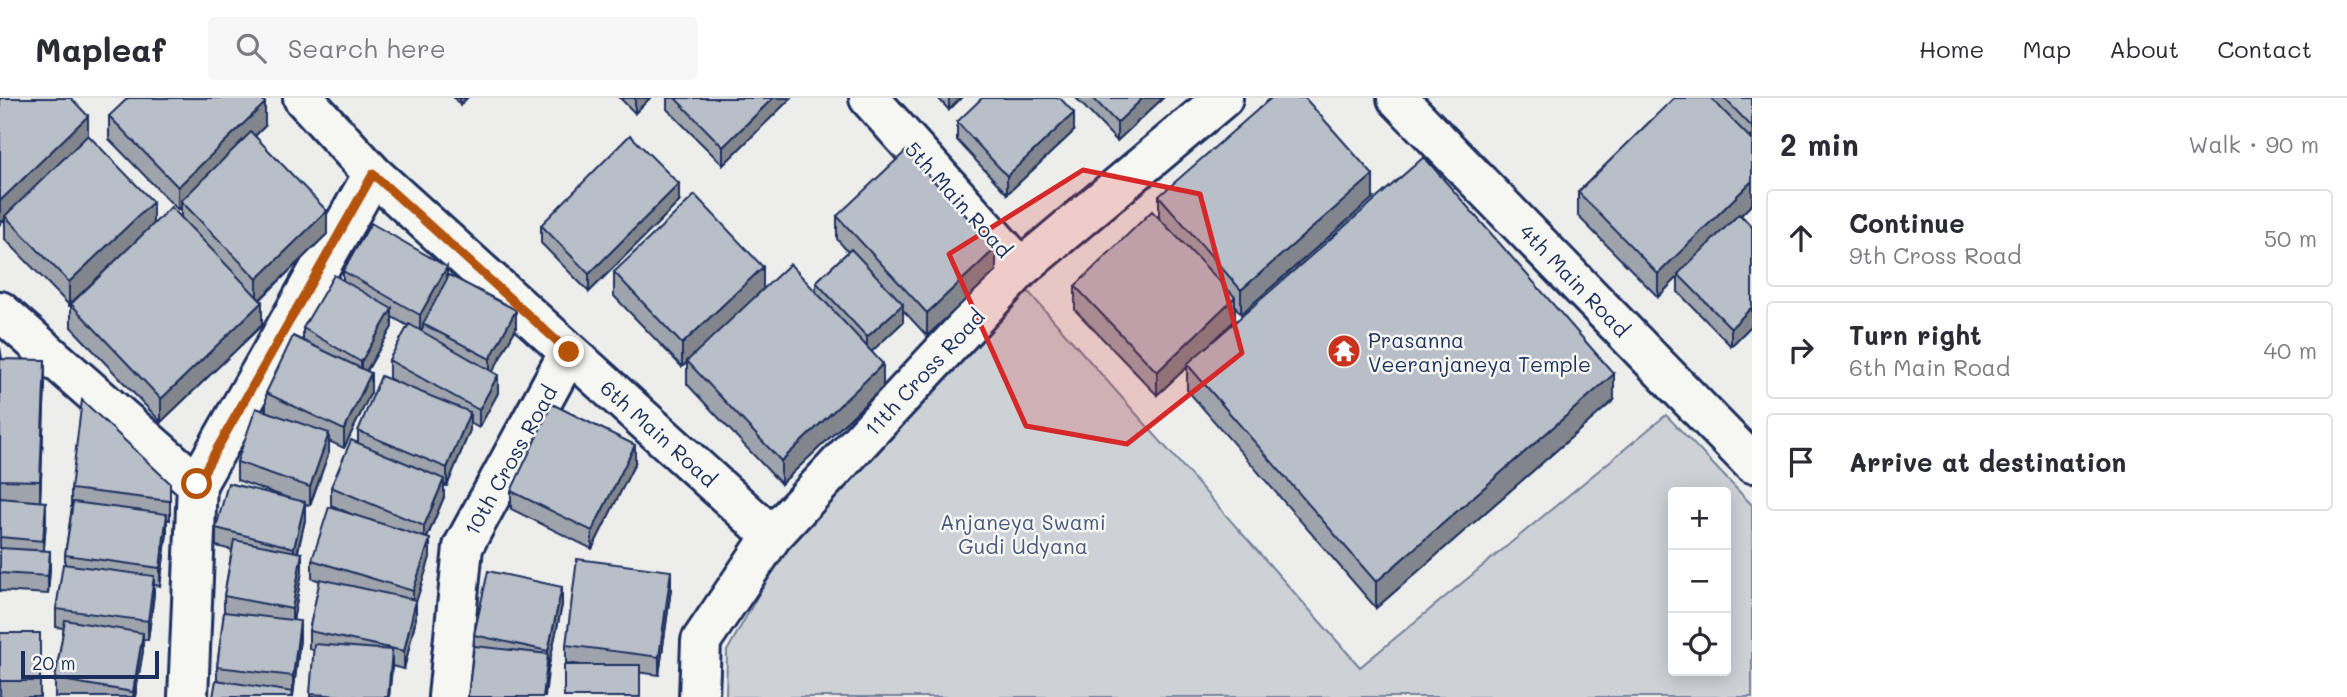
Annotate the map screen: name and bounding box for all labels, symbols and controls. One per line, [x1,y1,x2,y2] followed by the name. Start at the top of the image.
[208,17,698,80] search box
[35,27,166,70] text: Mapleaf
[232,29,270,67] icon: search
[288,31,446,65] text: Search here
[1919,33,1984,64] text: Home
[2022,33,2071,64] text: Map
[2109,33,2179,64] text: About
[2217,33,2312,64] text: Contact
[1780,124,1859,164] text: 2 min
[2188,129,2319,159] text: Walk · 90 m
[900,135,1018,263] street label: 5th Main Road
[1849,206,1965,240] text: Continue
[1514,218,1636,342] street label: 4th Main Road
[1782,219,1820,257] icon: ahead
[2264,223,2317,253] text: 50 m
[1849,240,2022,270] text: 9th Cross Road
[858,303,990,441] street label: 11th Cross Road
[1849,318,1982,352] text: Turn right
[1368,326,1591,377] place label: Prasanna Veeranjaneya Temple
[1782,331,1820,369] icon: right
[1325,332,1363,370] temple icon: Prasanna Veeranjaneya Temple
[2264,335,2317,365] text: 40 m
[553,336,584,367] route end
[1849,352,2010,382] text: 6th Main Road
[595,374,723,492] street label: 6th Main Road
[458,380,562,540] street label: 10th Cross Road
[1782,443,1820,481] icon: arrive
[1849,445,2126,479] text: Arrive at destination
[181,468,212,499] route start
[1668,487,1731,676] map controls
[1668,487,1731,550] button: +
[940,508,1106,559] park label: Anjaneya Swami Gudi Udyana
[1668,550,1731,613] button: −
[1668,613,1731,676] button: locate
[21,648,159,680] scale bar
[32,650,76,675] text: 20 m

